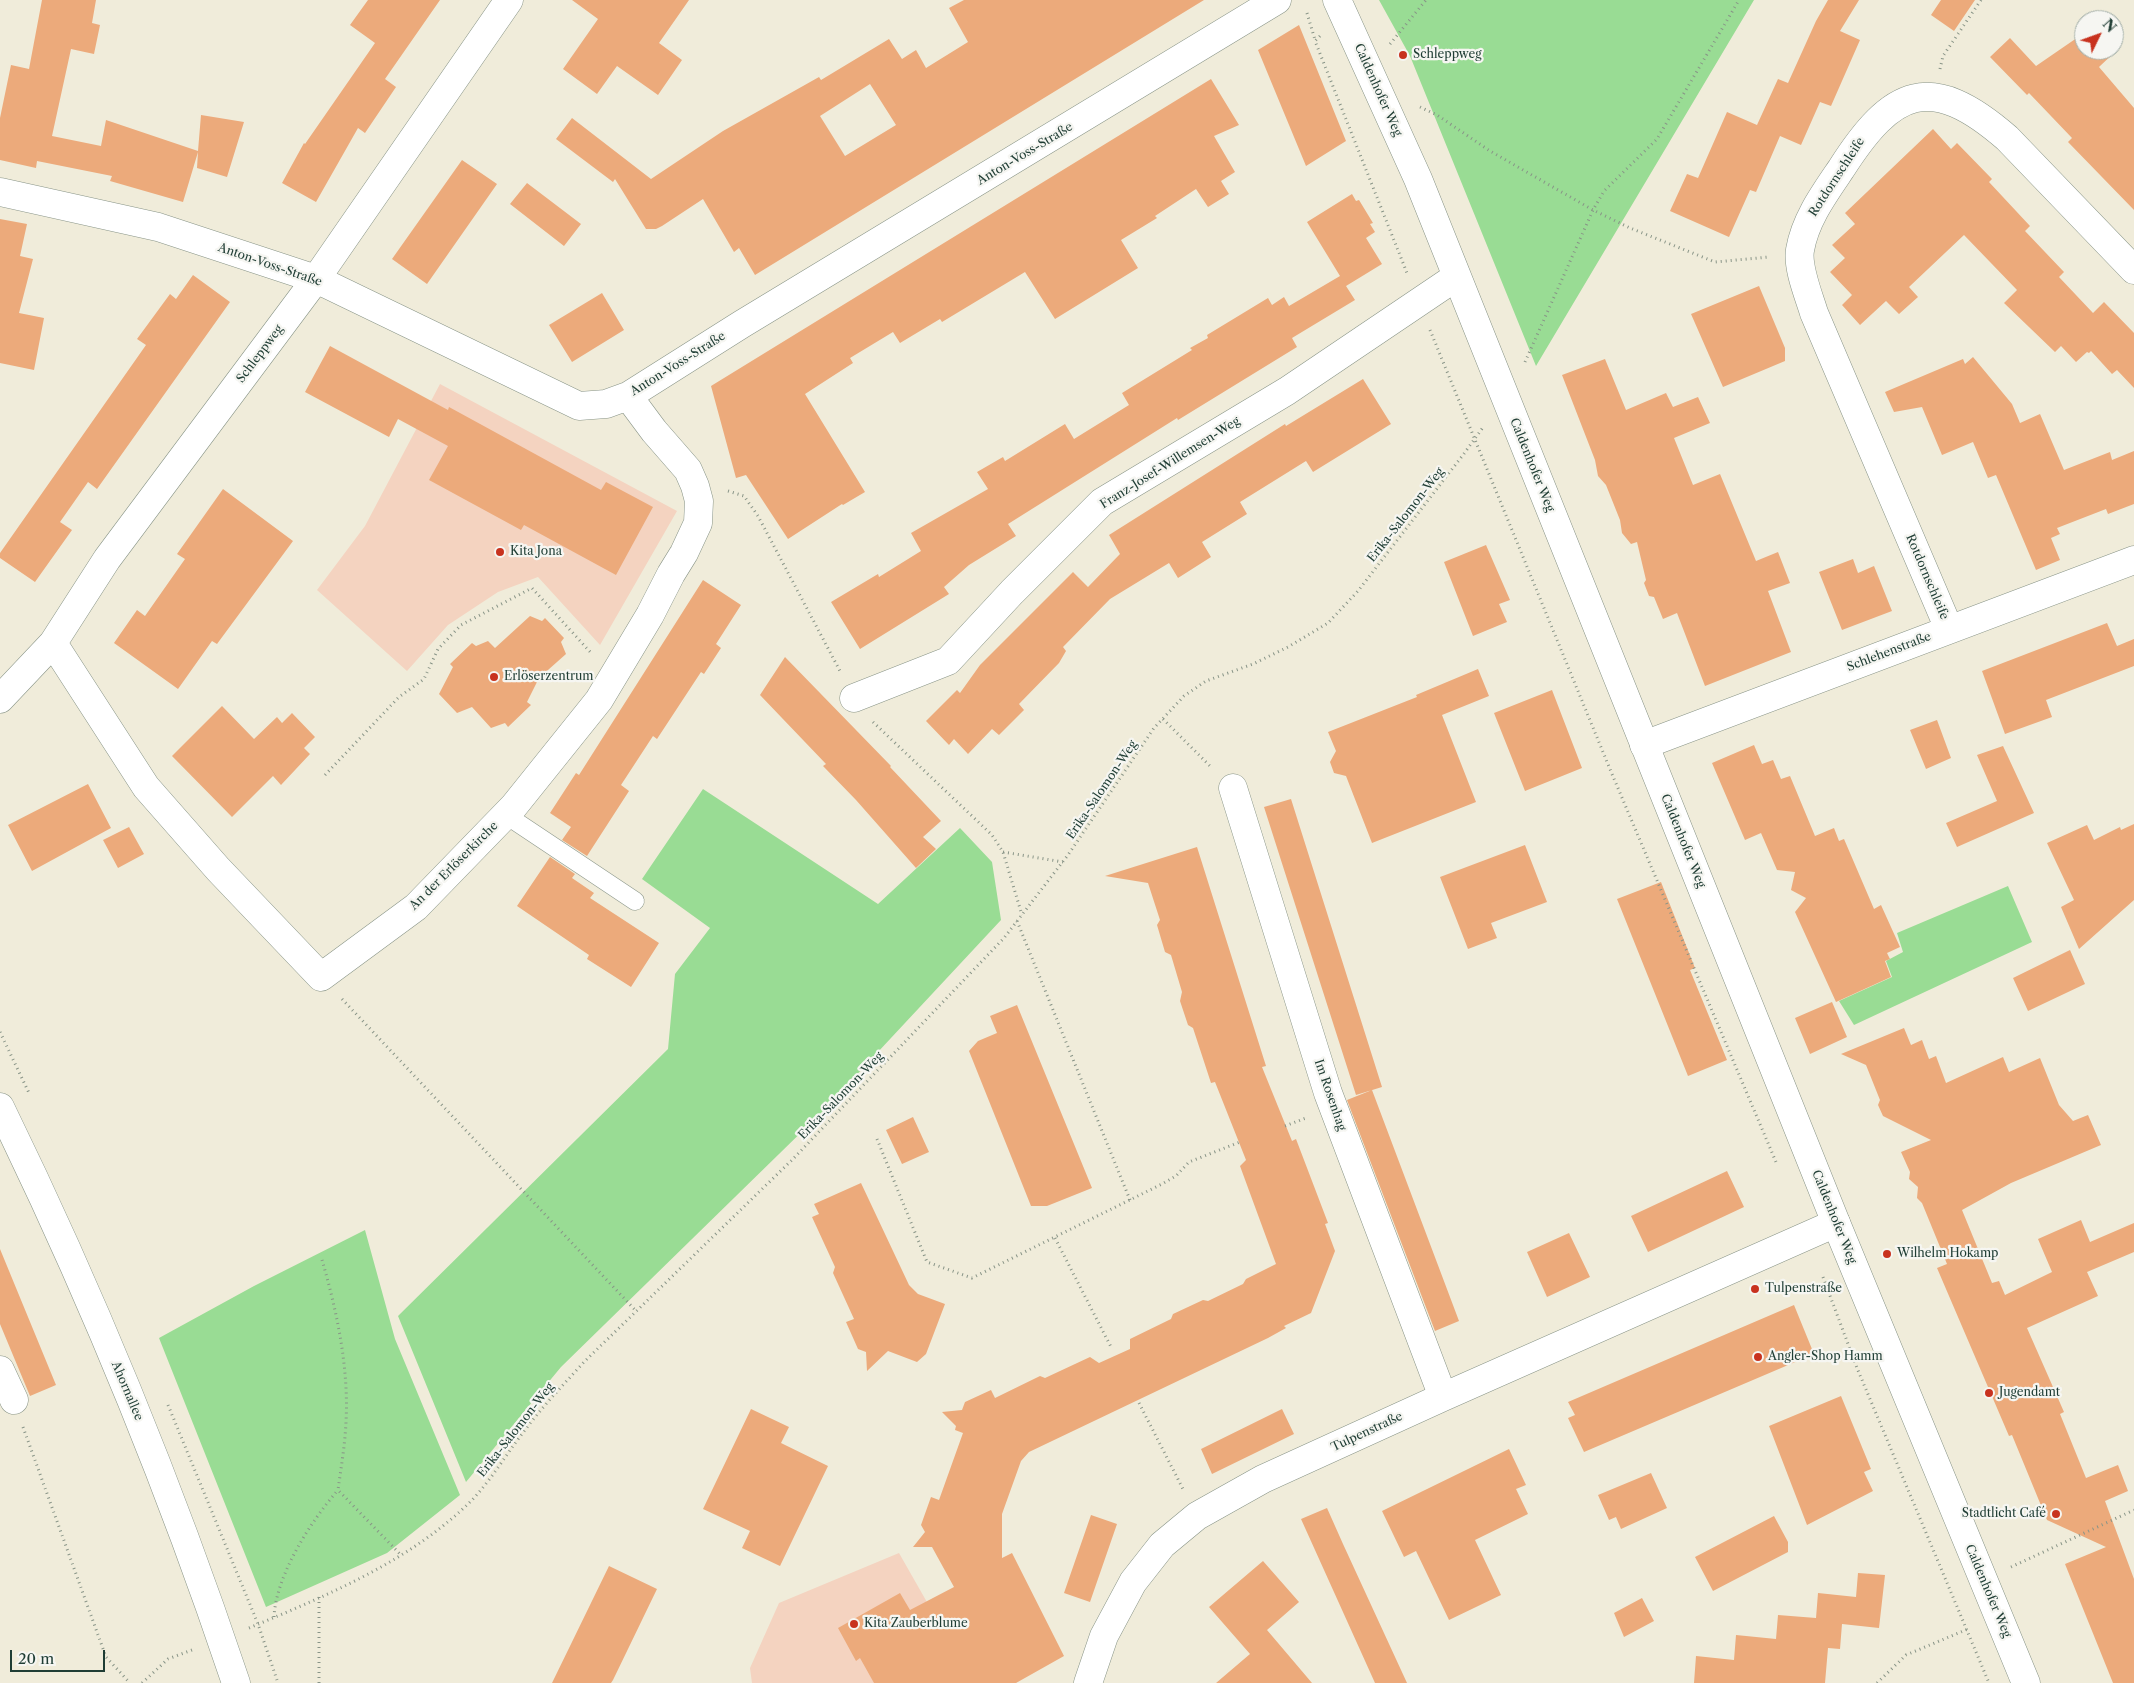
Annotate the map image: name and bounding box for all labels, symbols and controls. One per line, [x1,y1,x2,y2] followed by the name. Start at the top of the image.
[2074,10,2124,60] north arrow
[2099,15,2120,36] text: N
[1351,41,1405,139] street label: Caldenhofer Weg
[1413,48,1481,62] place label: Schleppweg
[1397,49,1409,61] marker: Schleppweg
[975,120,1075,188] street label: Anton-Voss-Straße
[1806,135,1868,219] street label: Rotdornschleife
[216,240,324,290] street label: Anton-Voss-Straße
[234,322,286,386] street label: Schleppweg
[628,329,728,399] street label: Anton-Voss-Straße
[1097,414,1243,512] street label: Franz-Josef-Willemsen-Weg
[1507,416,1557,514] street label: Caldenhofer Weg
[1365,465,1447,565] street label: Erika-Salomon-Weg
[1903,532,1951,622] street label: Rotdornschleife
[510,545,562,559] place label: Kita Jona
[494,546,506,558] marker: Kita Jona
[1845,629,1933,675] street label: Schlehenstraße
[504,670,594,684] place label: Erlöserzentrum
[488,671,500,683] marker: Erlöserzentrum
[1064,738,1140,842] street label: Erika-Salomon-Weg
[1658,792,1708,890] street label: Caldenhofer Weg
[407,819,501,913] street label: An der Erlöserkirche
[796,1049,886,1143] street label: Erika-Salomon-Weg
[1311,1057,1349,1133] street label: Im Rosenhag
[1809,1168,1859,1266] street label: Caldenhofer Weg
[1897,1247,1998,1261] place label: Wilhelm Hokamp
[1881,1248,1893,1260] marker: Wilhelm Hokamp
[1765,1282,1842,1296] place label: Tulpenstraße
[1749,1283,1761,1295] marker: Tulpenstraße
[1768,1350,1883,1364] place label: Angler-Shop Hamm
[1752,1351,1764,1363] marker: Angler-Shop Hamm
[108,1359,146,1423] street label: Ahornallee
[475,1380,557,1480] street label: Erika-Salomon-Weg
[1999,1386,2060,1400] place label: Jugendamt
[1983,1387,1995,1399] marker: Jugendamt
[1329,1409,1405,1455] street label: Tulpenstraße
[1962,1507,2046,1521] place label: Stadtlicht Café
[2050,1508,2062,1520] marker: Stadtlicht Café
[1962,1542,2014,1640] street label: Caldenhofer Weg
[864,1617,968,1631] place label: Kita Zauberblume
[848,1618,860,1630] marker: Kita Zauberblume
[12,1640,108,1672] scale bar
[18,1649,54,1668] text: 20 m

